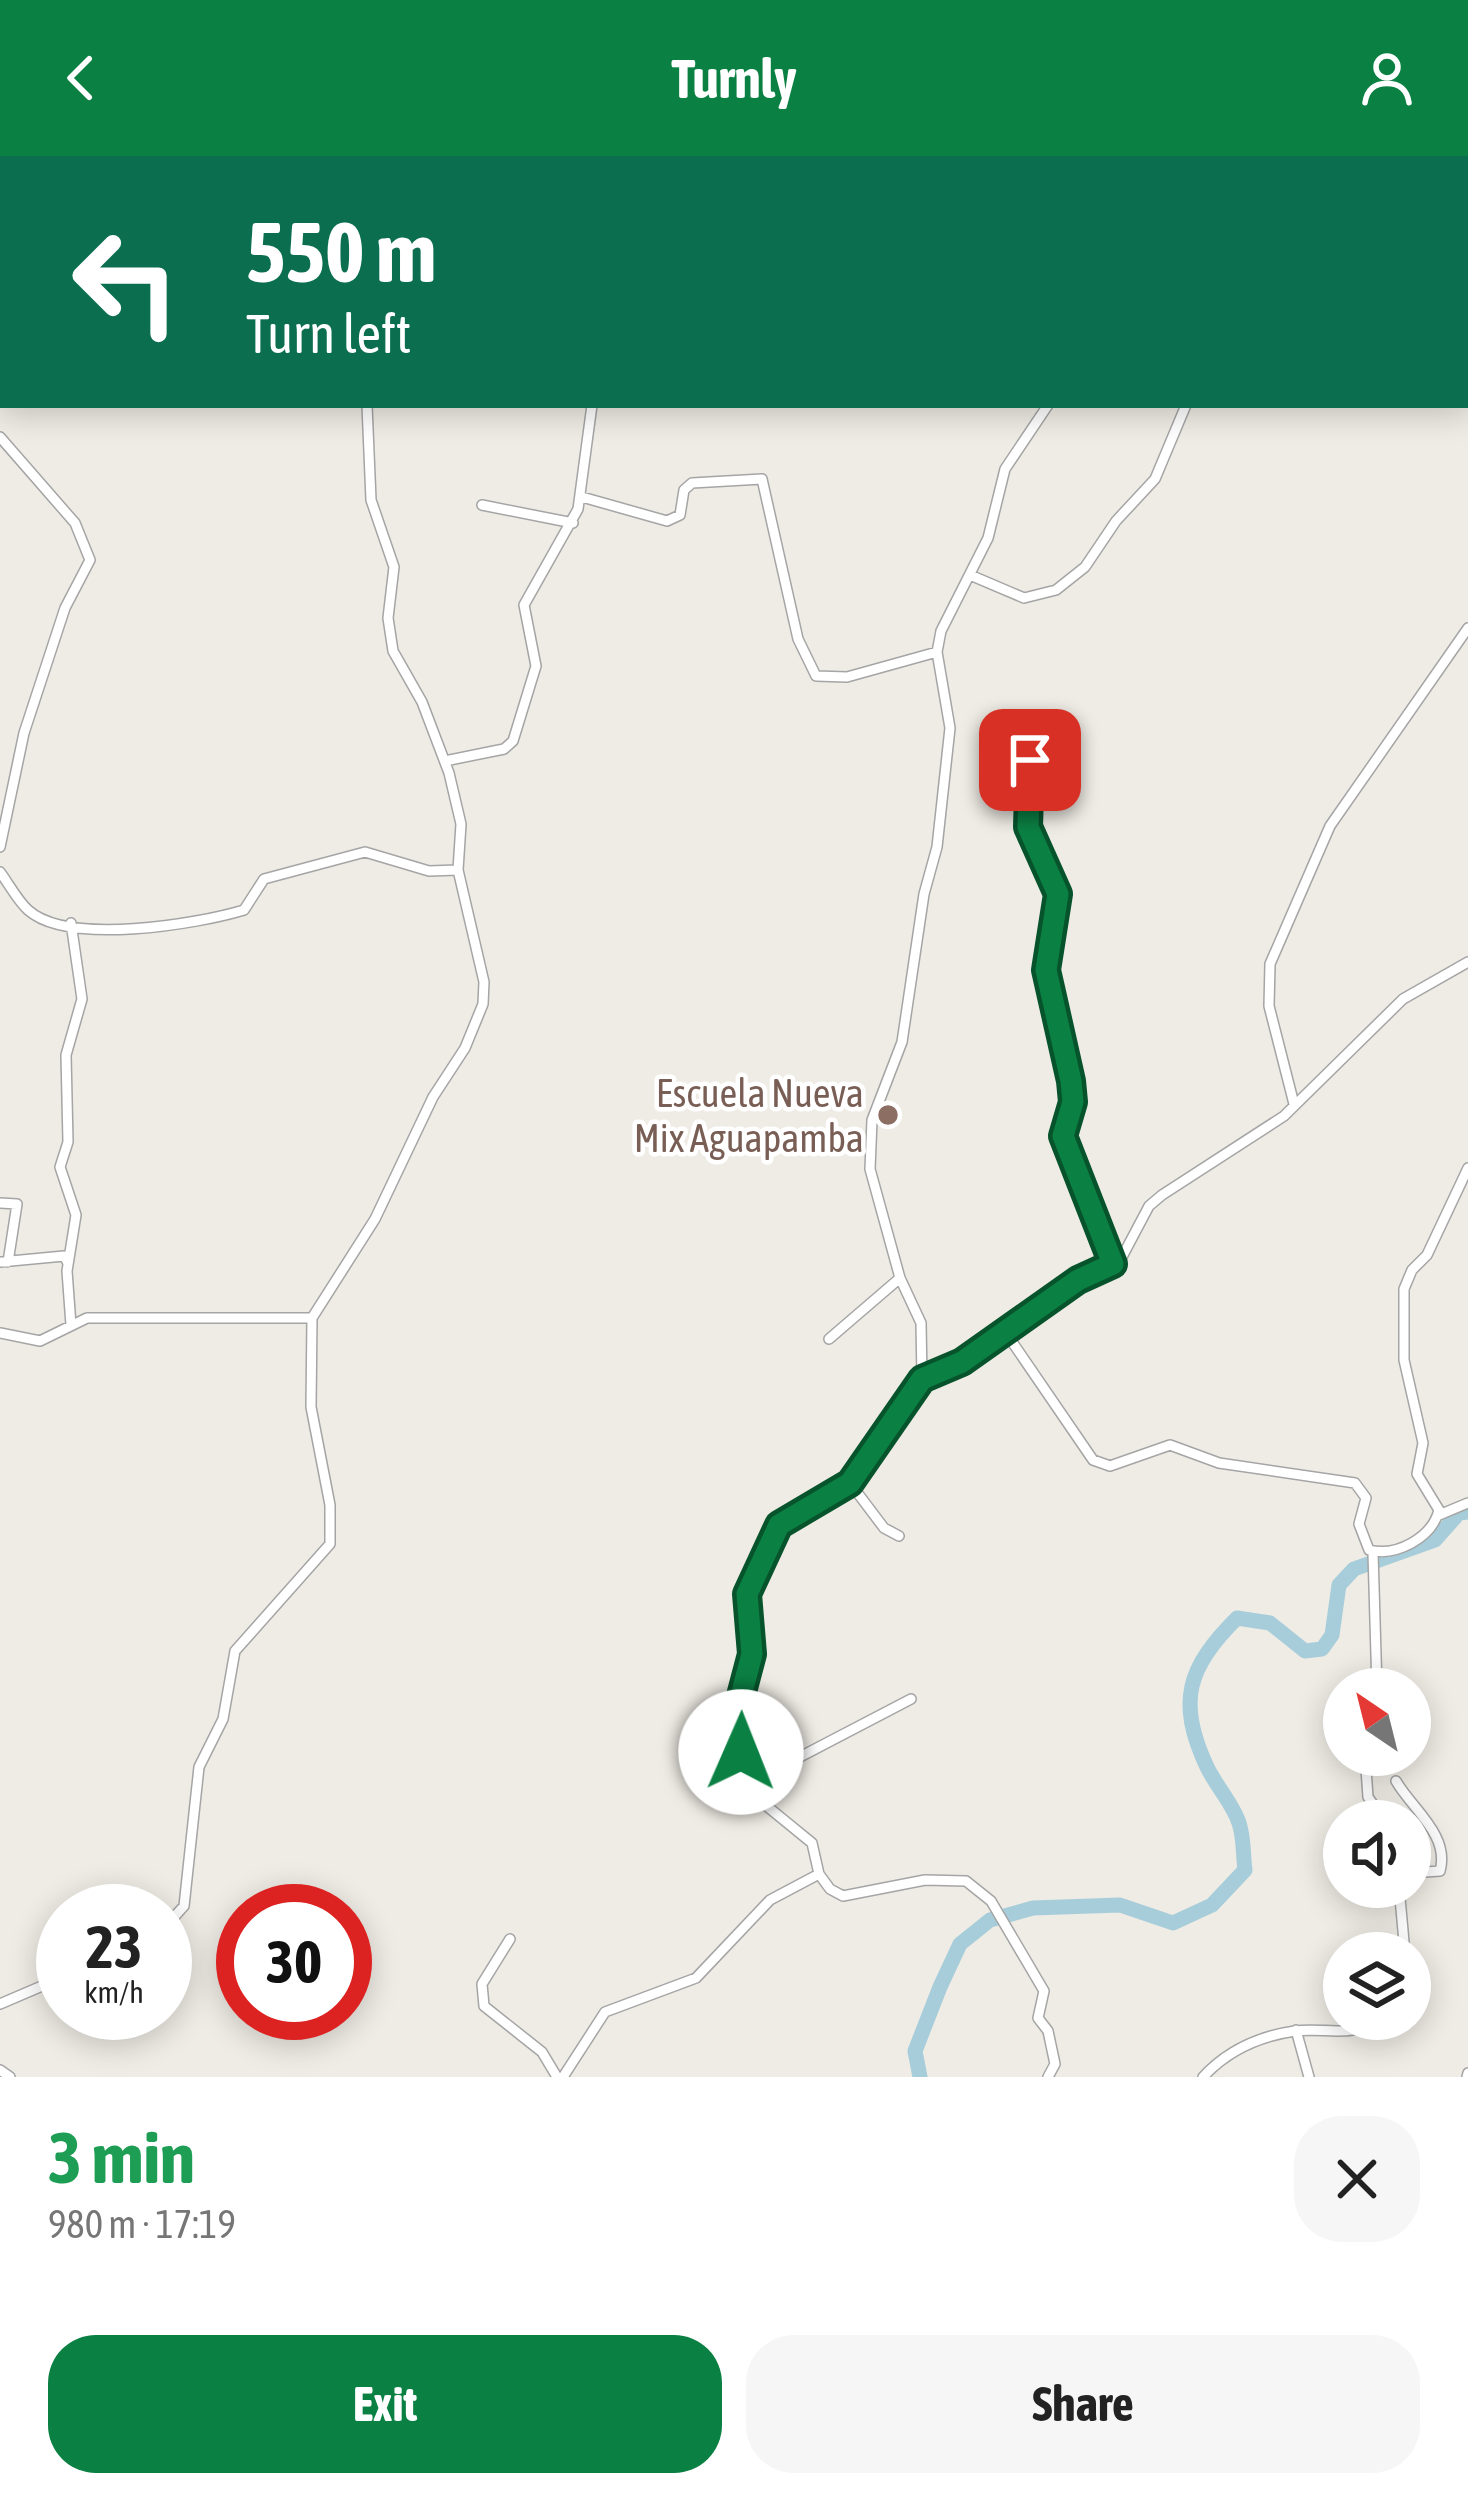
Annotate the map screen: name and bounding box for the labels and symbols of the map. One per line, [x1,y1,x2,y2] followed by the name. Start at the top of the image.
[979,709,1081,811] pin
[634,1071,864,1160] place label: Escuela Nueva Mix Aguapamba
[875,1102,901,1128] marker: Escuela Nueva Mix Aguapamba
[1323,1668,1431,1776] north arrow
[678,1689,804,1815] position arrow
[216,1884,372,2040] speed limit sign: 30

